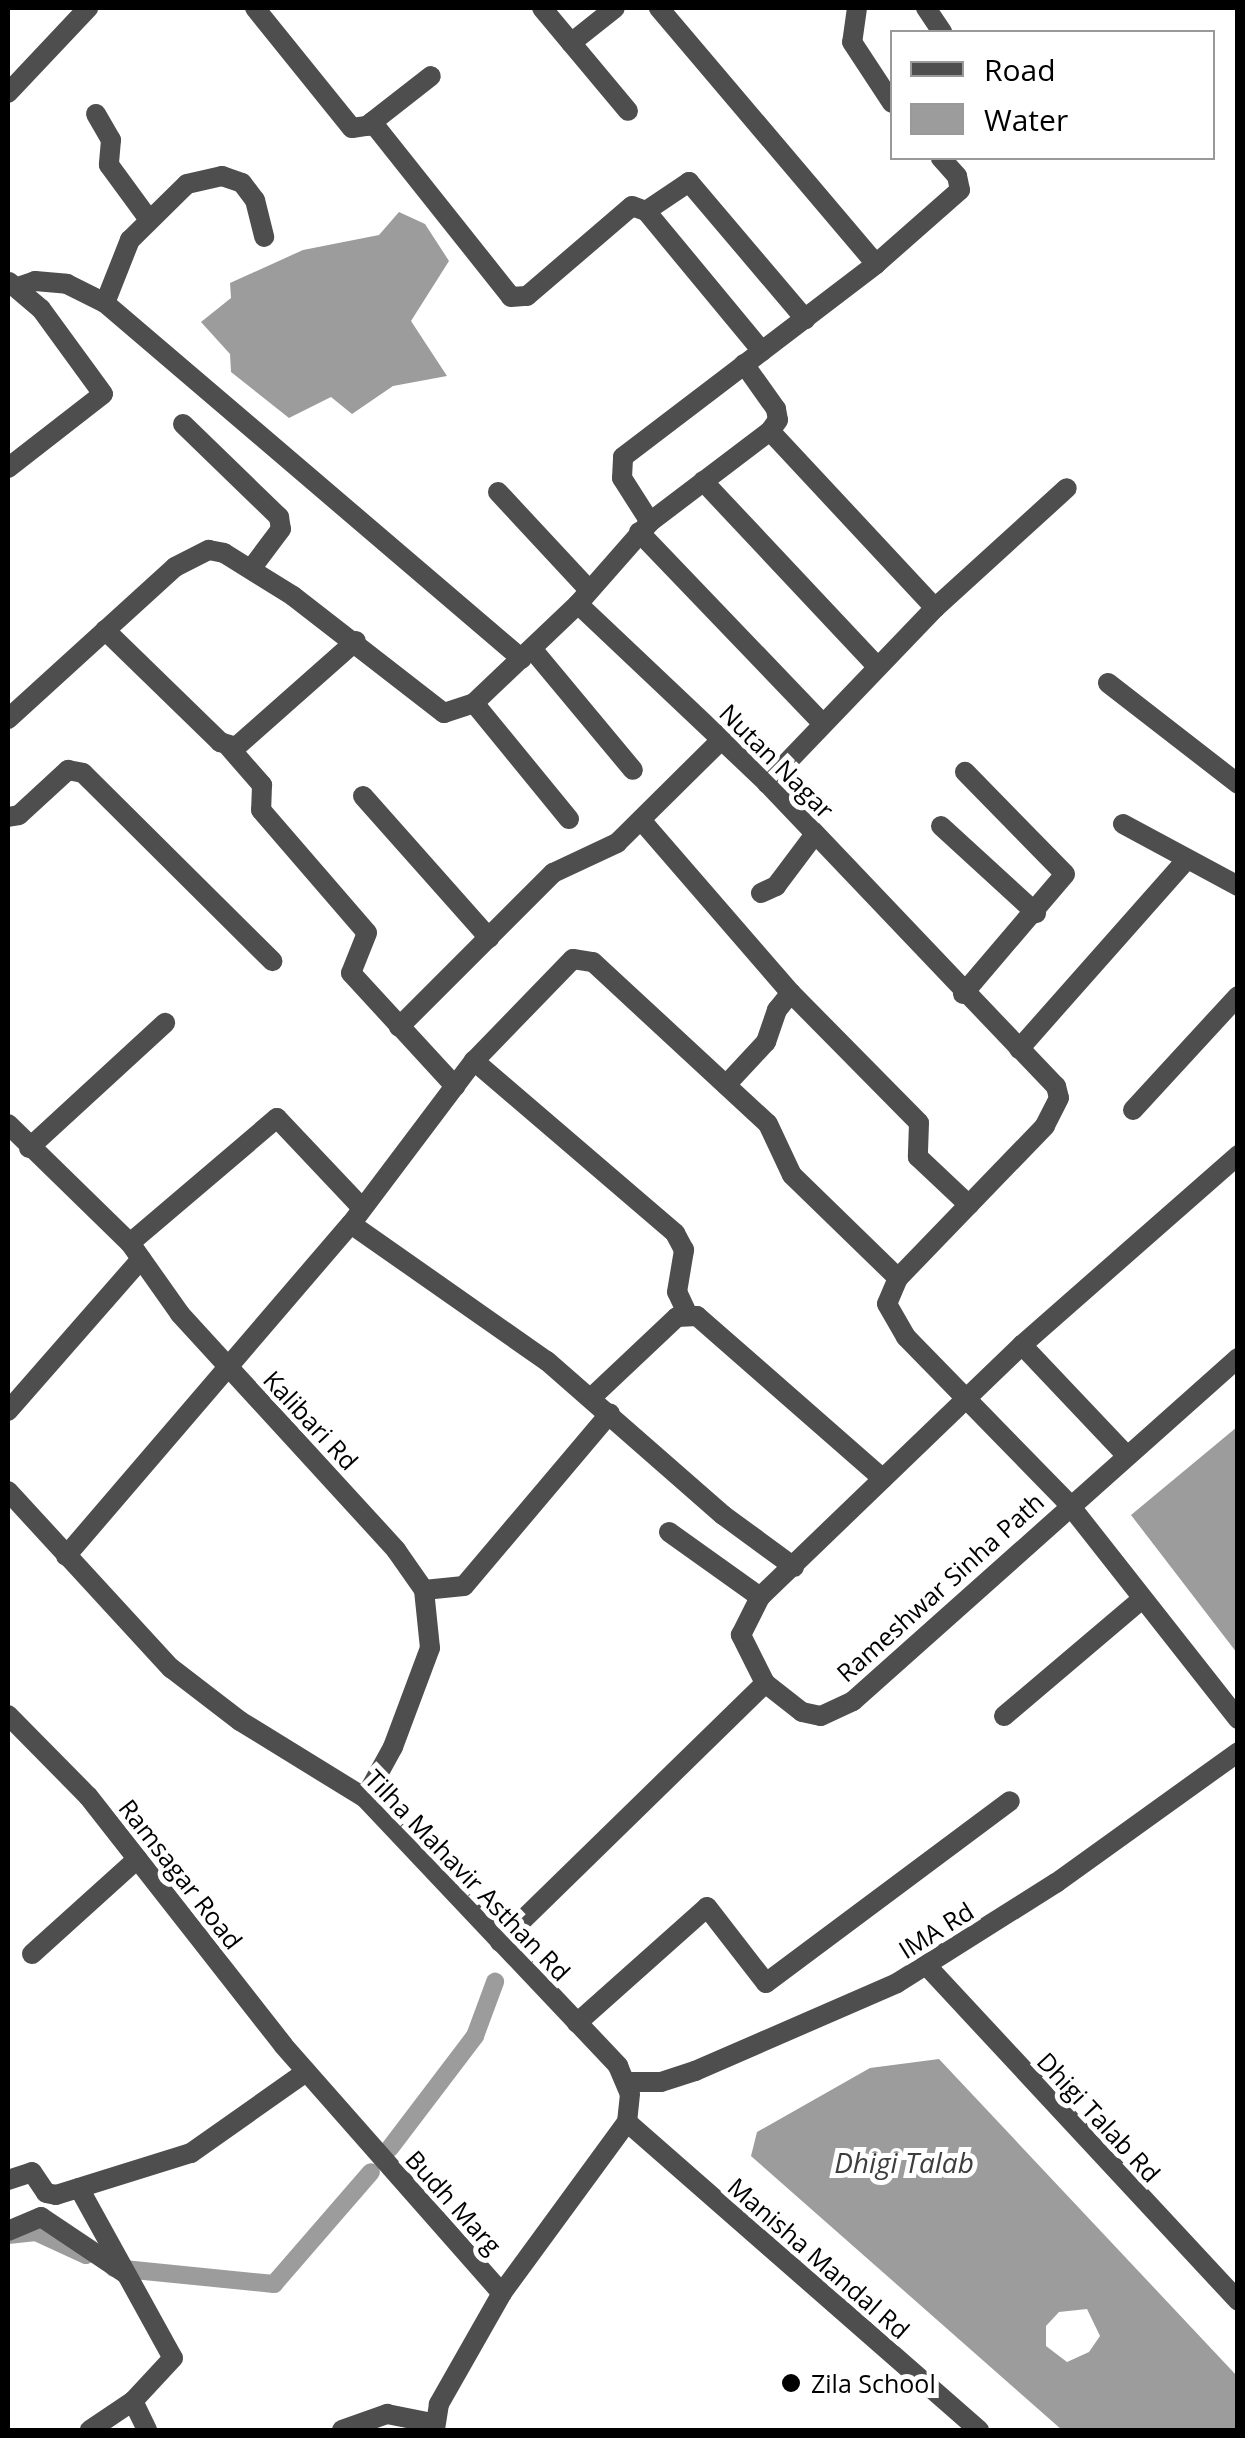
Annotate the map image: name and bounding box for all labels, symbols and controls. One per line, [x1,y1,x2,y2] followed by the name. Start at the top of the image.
[890,30,1215,160] legend
[984,49,1056,90] text: Road
[984,99,1068,140] text: Water
[714,698,840,824] street label: Nutan Nagar
[257,1364,365,1476] street label: Kalibari Rd
[830,1486,1050,1688] street label: Rameshwar Sinha Path
[359,1763,577,1987] street label: Tilha Mahavir Asthan Rd
[113,1793,249,1955] street label: Ramsagar Road
[893,1895,979,1965] street label: IMA Rd
[1031,2046,1167,2188] street label: Dhigi Talab Rd
[400,2144,508,2260] street label: Budh Marg
[834,2145,974,2179] water label: Dhigi Talab
[722,2171,916,2345] street label: Manisha Mandal Rd
[811,2368,936,2398] place label: Zila School
[780,2372,802,2394] marker: Zila School

